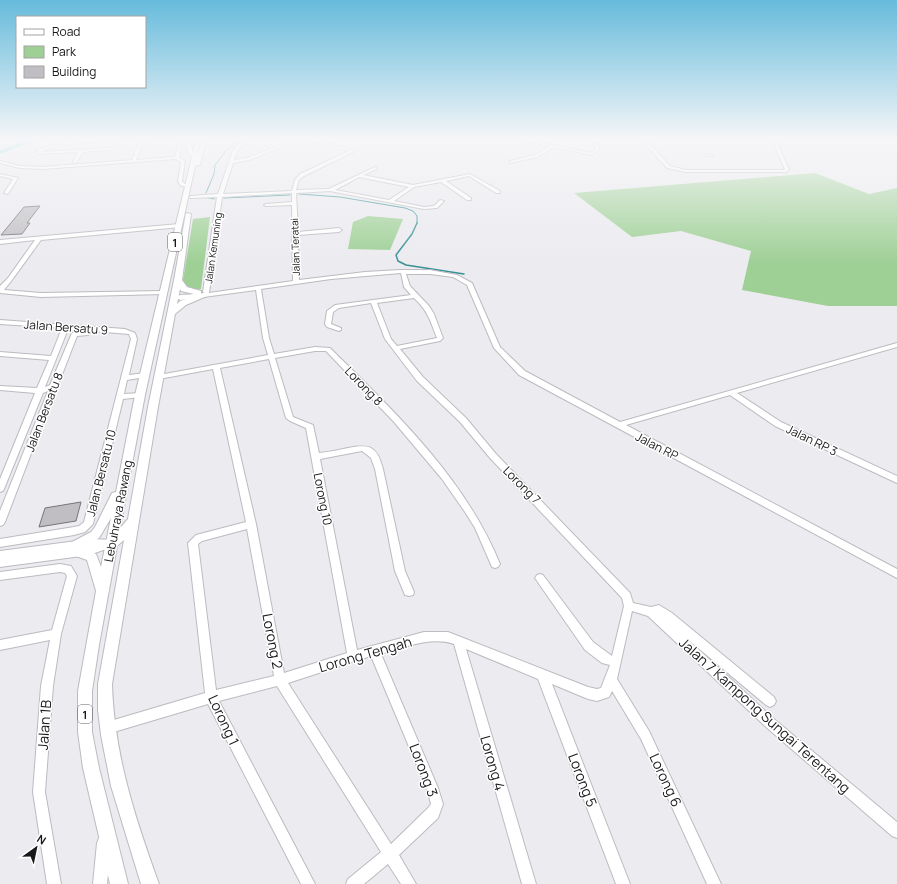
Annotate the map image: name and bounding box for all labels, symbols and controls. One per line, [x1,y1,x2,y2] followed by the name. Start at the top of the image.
[16,16,146,88] legend
[52,23,80,40] text: Road
[52,43,77,60] text: Park
[52,63,96,80] text: Building
[201,211,225,285] street label: Jalan Kemuning
[287,218,303,276] street label: Jalan Teratai
[168,233,182,251] road number: 1
[23,316,109,338] street label: Jalan Bersatu 9
[341,363,387,409] street label: Lorong 8
[21,370,67,454] street label: Jalan Bersatu 8
[784,420,840,460] street label: Jalan RP 3
[82,428,120,518] street label: Jalan Bersatu 10
[633,428,681,464] street label: Jalan RP
[100,458,136,564] street label: Lebuhraya Rawang
[499,462,545,508] street label: Lorong 7
[310,471,336,527] street label: Lorong 10
[258,612,288,670] street label: Lorong 2
[316,632,414,676] street label: Lorong Tengah
[675,633,855,797] street label: Jalan 7 Kampong Sungai Terentang
[204,692,244,748] street label: Lorong 1
[33,699,55,751] street label: Jalan 1B
[78,705,92,723] road number: 1
[476,733,510,793] street label: Lorong 4
[405,741,443,799] street label: Lorong 3
[564,750,602,810] street label: Lorong 5
[645,750,687,810] street label: Lorong 6
[16,828,56,868] north arrow
[34,831,49,848] text: N

